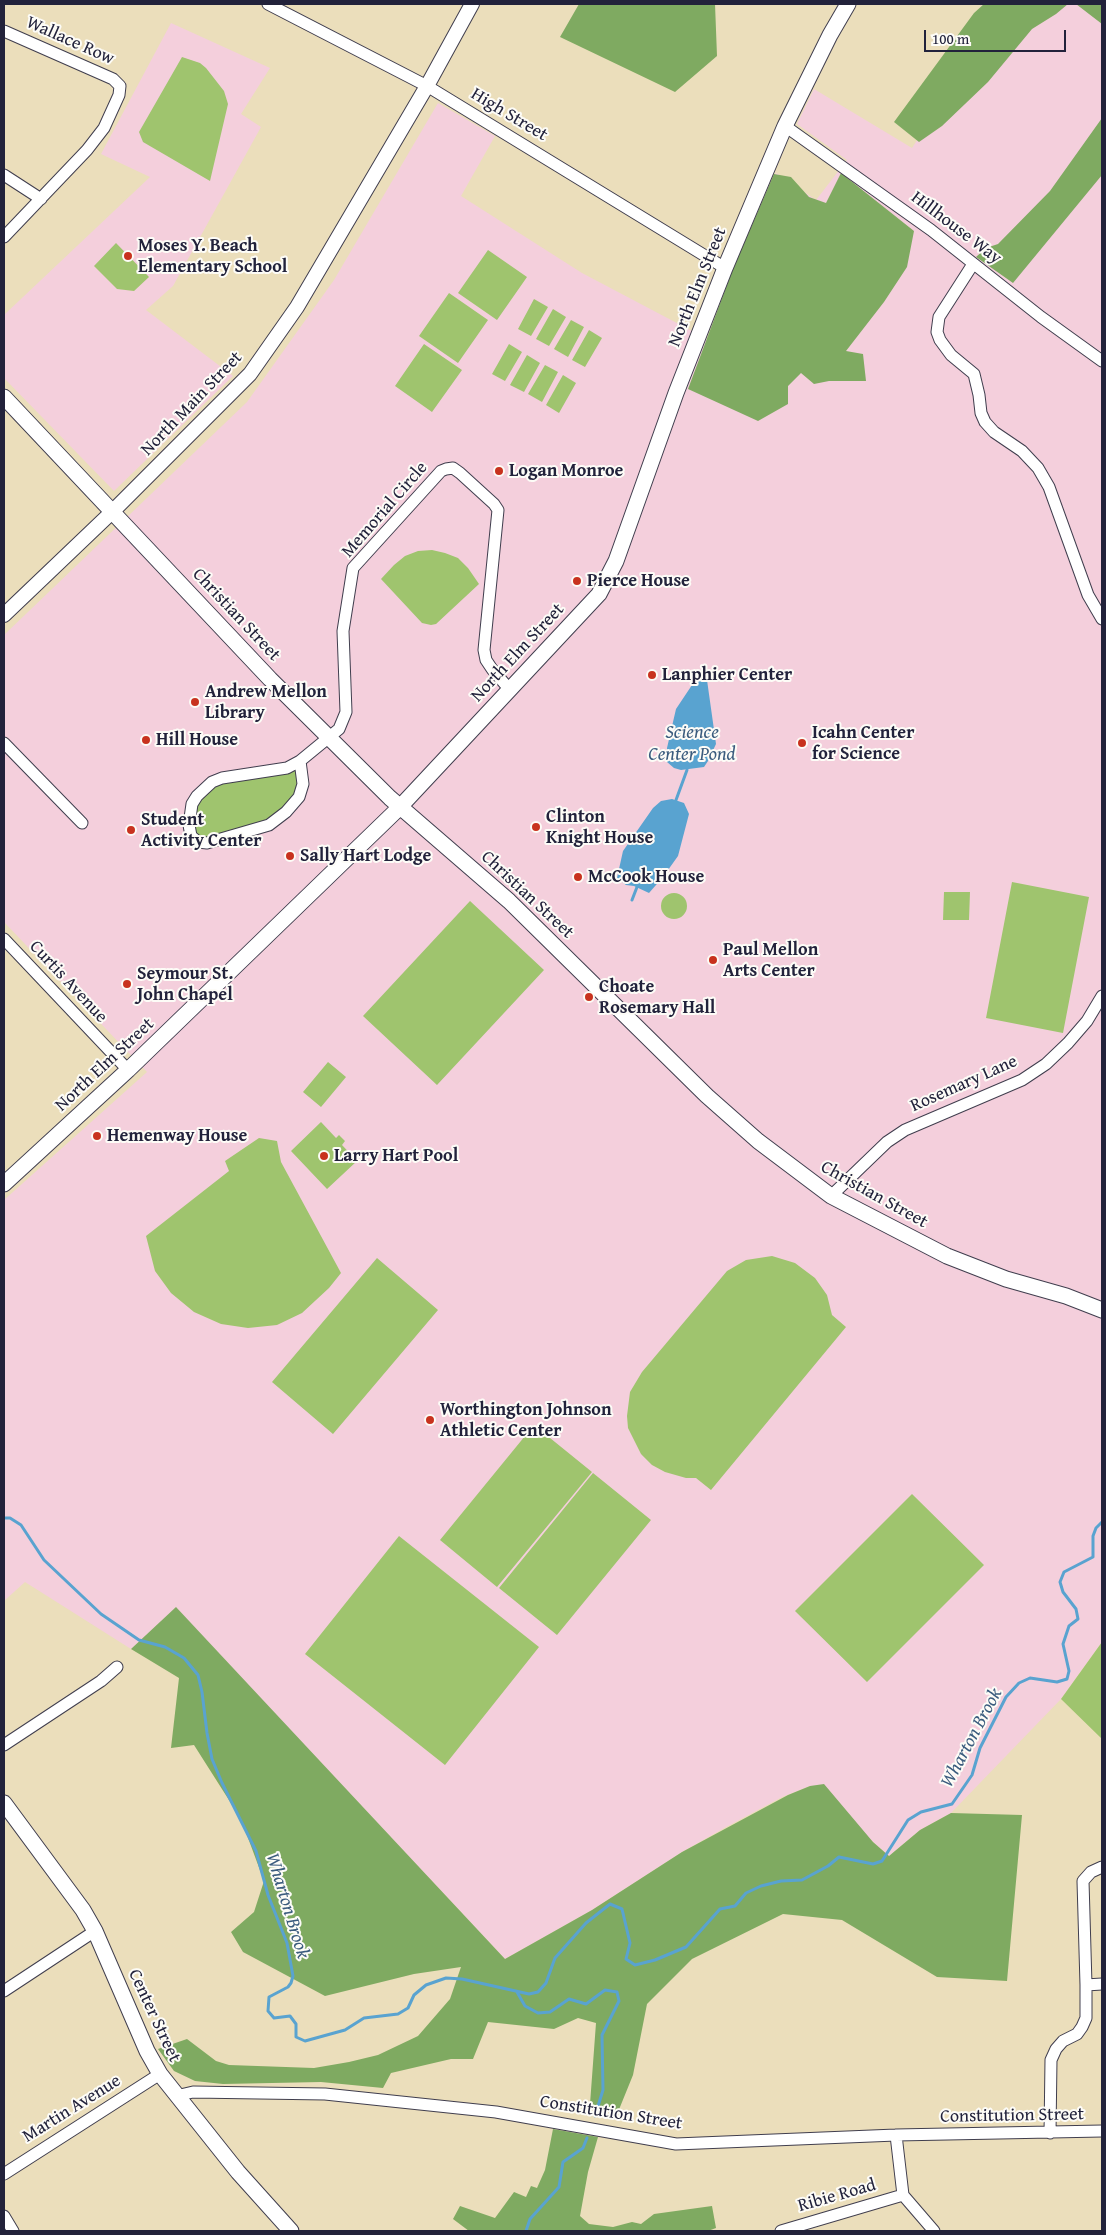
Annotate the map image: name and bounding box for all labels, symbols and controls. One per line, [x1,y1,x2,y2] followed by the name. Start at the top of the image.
[23,12,117,70] street label: Wallace Row
[926,20,1068,52] scale bar
[932,28,969,49] text: 100 m
[467,84,551,146] street label: High Street
[906,187,1006,269] street label: Hillhouse Way
[664,224,732,350] street label: North Elm Street
[138,235,287,278] place label: Moses Y. Beach Elementary School
[122,250,134,262] marker: Moses Y. Beach Elementary School
[137,347,247,461] street label: North Main Street
[337,458,433,562] street label: Memorial Circle
[509,460,623,482] place label: Logan Monroe
[493,465,505,477] marker: Logan Monroe
[188,564,284,666] street label: Christian Street
[587,570,690,592] place label: Pierce House
[571,575,583,587] marker: Pierce House
[467,599,569,707] street label: North Elm Street
[662,664,792,686] place label: Lanphier Center
[646,669,658,681] marker: Lanphier Center
[205,681,327,724] place label: Andrew Mellon Library
[189,696,201,708] marker: Andrew Mellon Library
[648,722,736,766] water label: Science Center Pond
[812,722,914,764] place label: Icahn Center for Science
[156,729,238,751] place label: Hill House
[140,734,152,746] marker: Hill House
[796,737,808,749] marker: Icahn Center for Science
[546,806,653,849] place label: Clinton Knight House
[141,809,262,852] place label: Student Activity Center
[530,821,542,833] marker: Clinton Knight House
[125,824,137,836] marker: Student Activity Center
[300,845,431,867] place label: Sally Hart Lodge
[476,847,578,943] street label: Christian Street
[284,850,296,862] marker: Sally Hart Lodge
[588,866,704,888] place label: McCook House
[572,871,584,883] marker: McCook House
[24,936,112,1028] street label: Curtis Avenue
[723,939,818,982] place label: Paul Mellon Arts Center
[707,954,719,966] marker: Paul Mellon Arts Center
[137,963,233,1006] place label: Seymour St. John Chapel
[599,976,715,1019] place label: Choate Rosemary Hall
[121,978,133,990] marker: Seymour St. John Chapel
[583,991,595,1003] marker: Choate Rosemary Hall
[51,1014,159,1116] street label: North Elm Street
[907,1051,1021,1117] street label: Rosemary Lane
[107,1125,247,1147] place label: Hemenway House
[91,1130,103,1142] marker: Hemenway House
[334,1145,458,1167] place label: Larry Hart Pool
[318,1150,330,1162] marker: Larry Hart Pool
[817,1157,931,1233] street label: Christian Street
[440,1399,612,1442] place label: Worthington Johnson Athletic Center
[424,1414,436,1426] marker: Worthington Johnson Athletic Center
[936,1684,1008,1792] water label: Wharton Brook
[260,1850,314,1962] water label: Wharton Brook
[123,1966,185,2066] street label: Center Street
[19,2070,125,2148] street label: Martin Avenue
[538,2091,684,2135] street label: Constitution Street
[940,2104,1084,2128] street label: Constitution Street
[796,2175,878,2217] street label: Ribie Road

